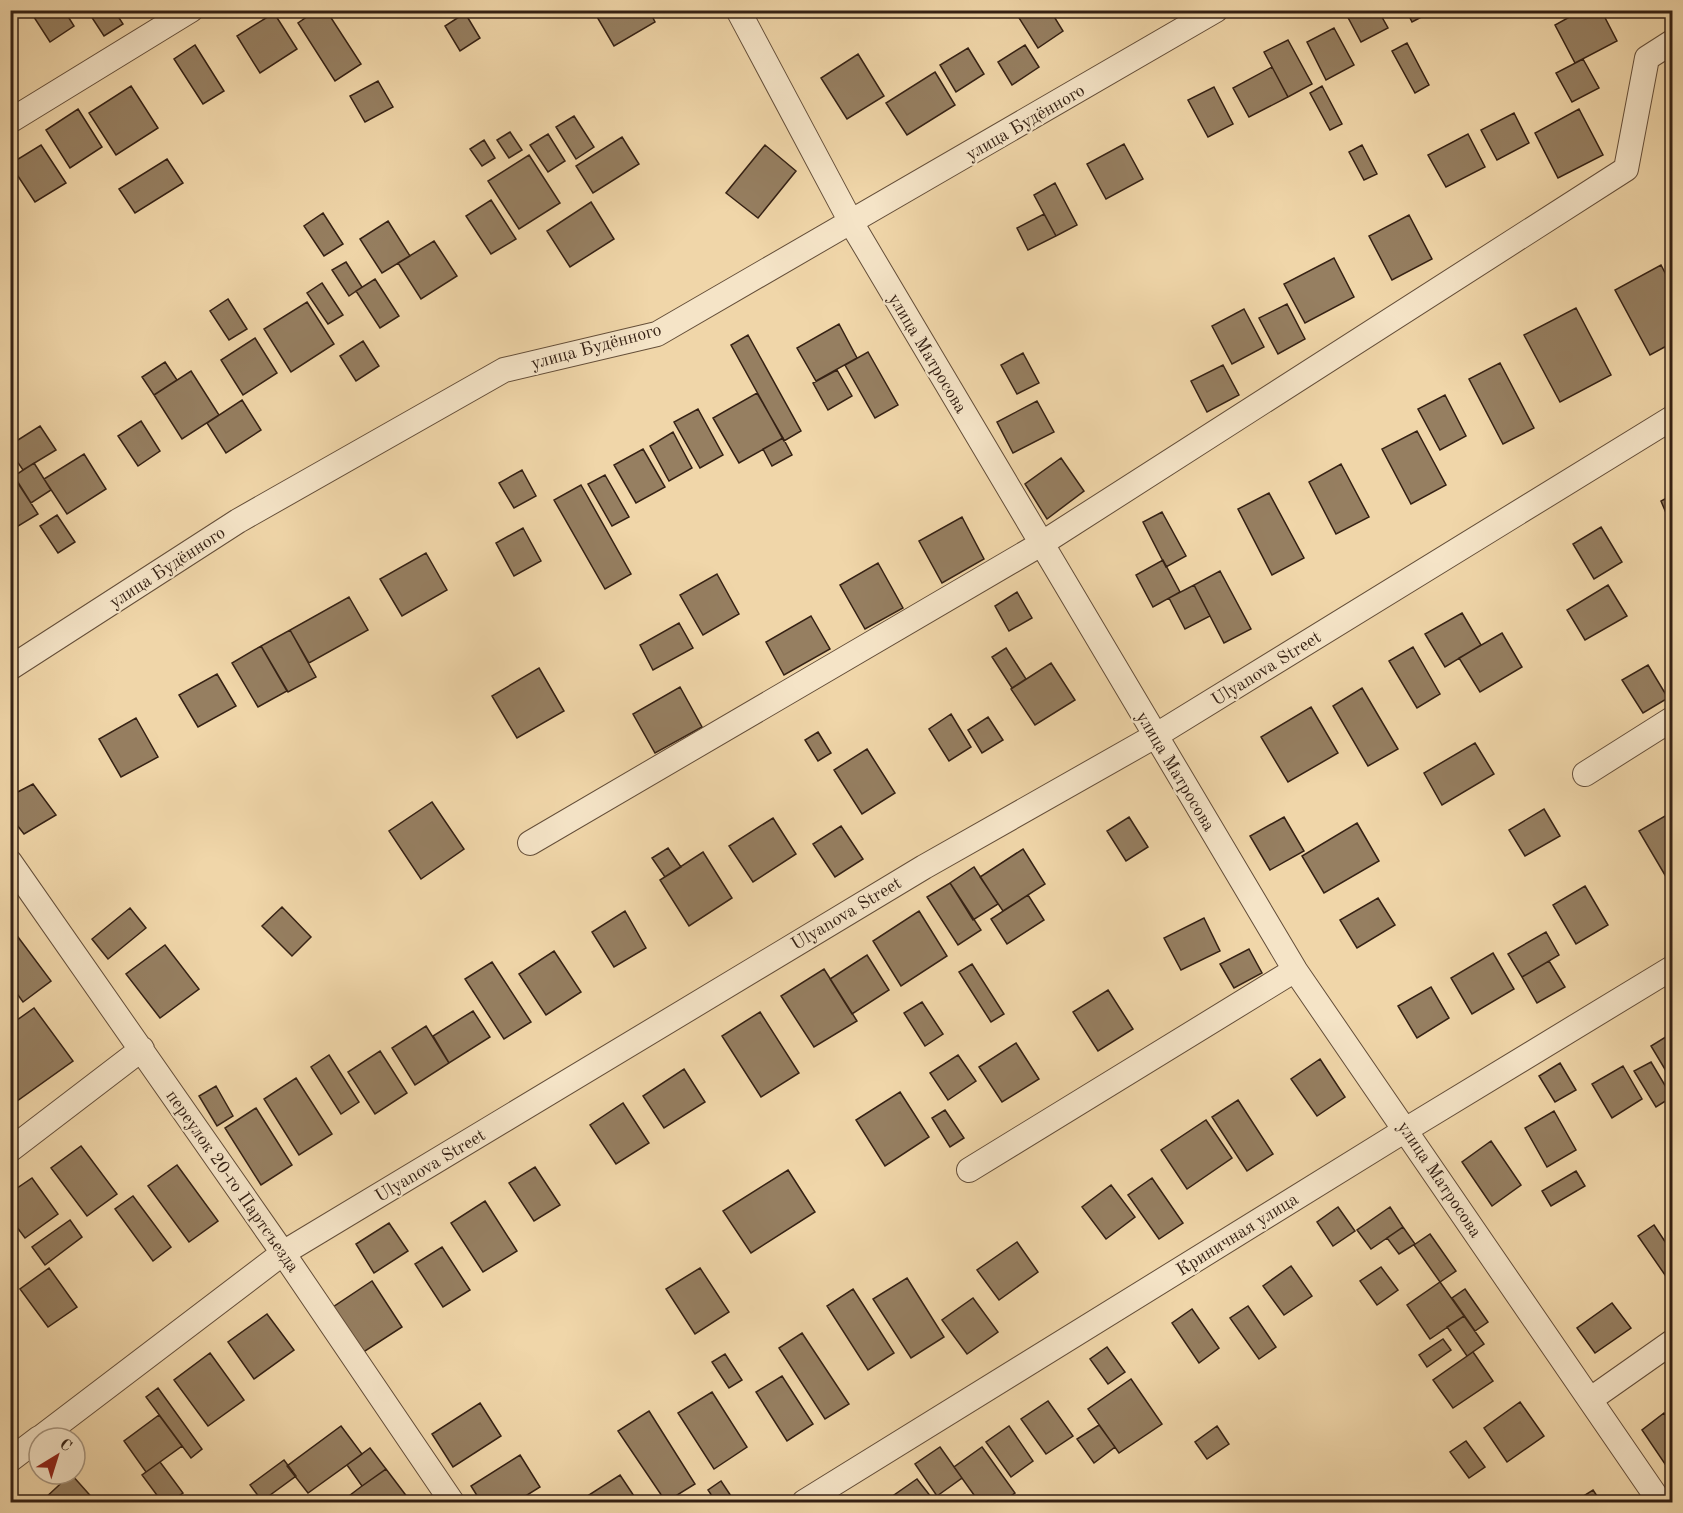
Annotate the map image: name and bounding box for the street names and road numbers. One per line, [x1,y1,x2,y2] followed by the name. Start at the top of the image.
[963,81,1088,164] street label: улица Будённого
[884,291,970,417] street label: улица Матросова
[529,321,663,373] street label: улица Будённого
[106,524,229,612] street label: улица Будённого
[1209,628,1324,710] street label: Ulyanova Street
[1132,709,1218,835] street label: улица Матросова
[788,874,905,954] street label: Ulyanova Street
[162,1087,302,1276] street label: переулок 20-го Партсъезда
[1394,1118,1485,1241] street label: улица Матросова
[372,1126,489,1206] street label: Ulyanova Street
[1173,1190,1302,1280] street label: Криничная улица

